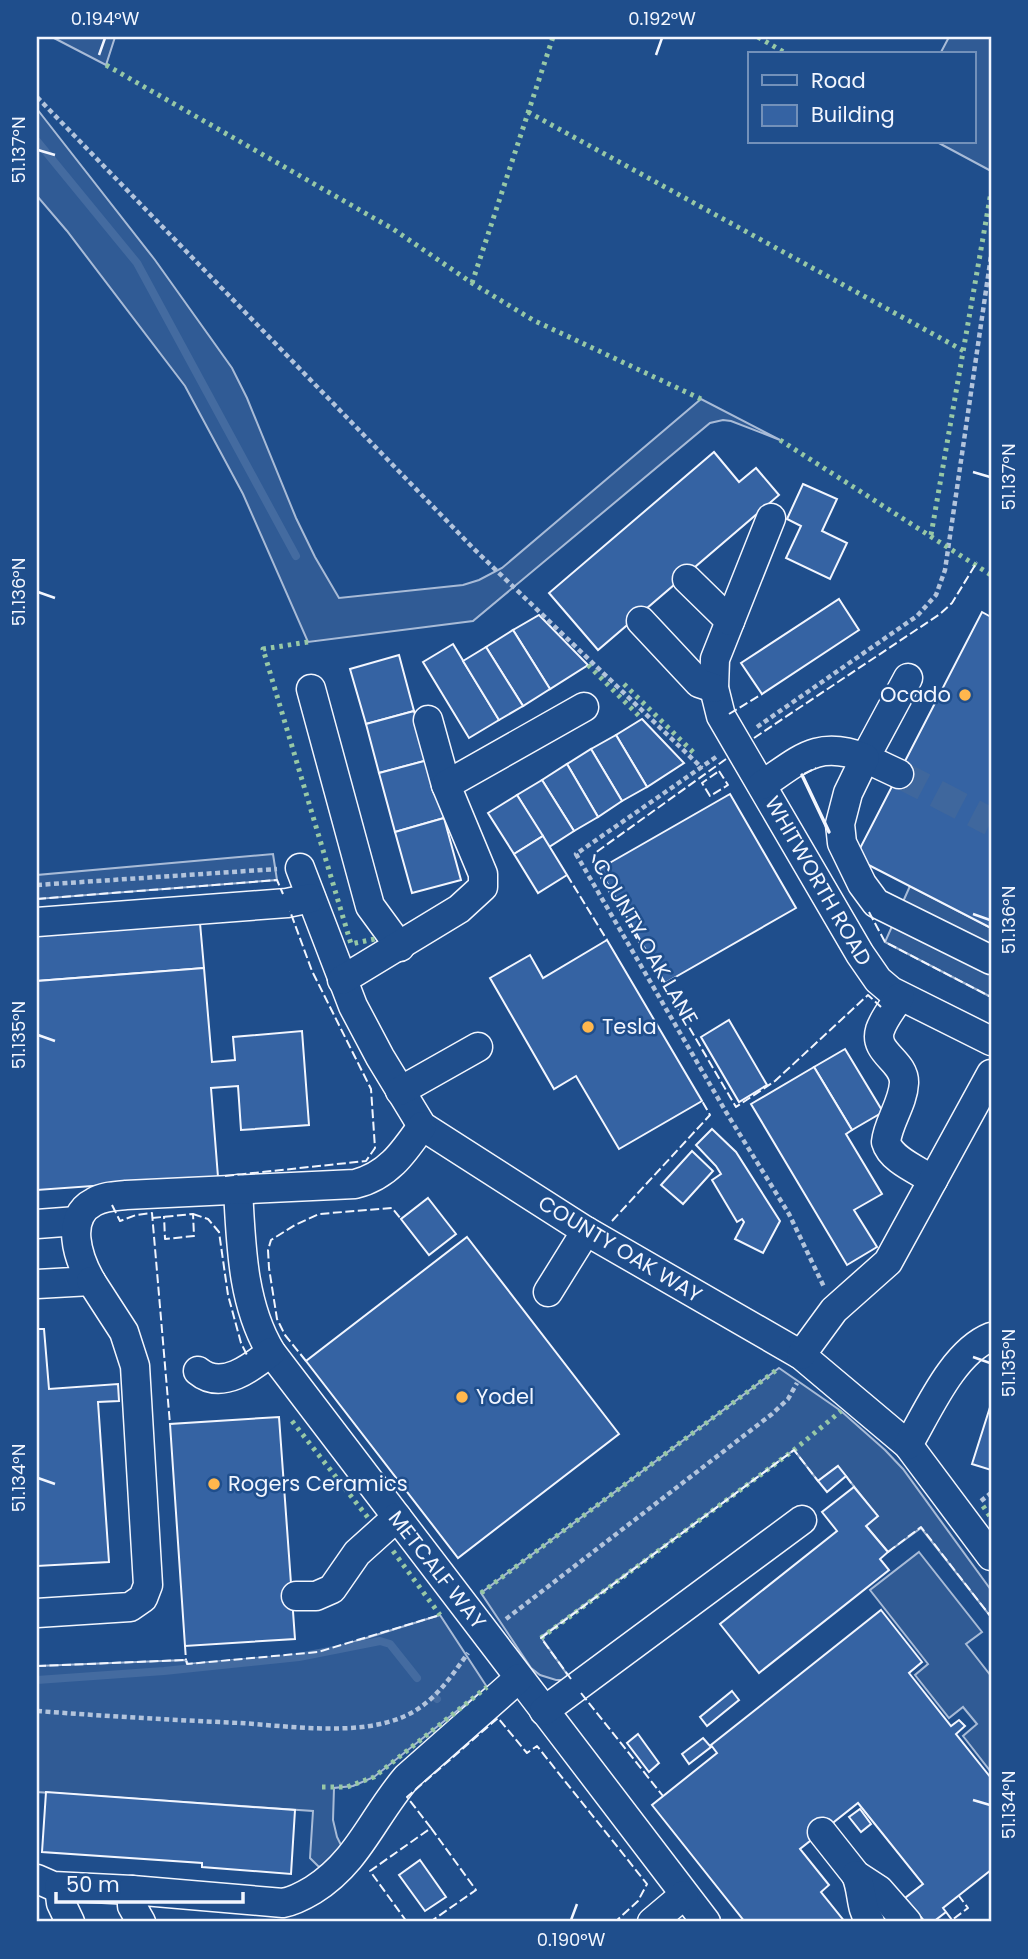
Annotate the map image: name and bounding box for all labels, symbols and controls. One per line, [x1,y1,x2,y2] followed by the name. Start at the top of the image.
[71,6,140,31] text: 0.194°W
[628,6,696,31] text: 0.192°W
[748,52,976,144] legend
[811,66,866,95] text: Road
[811,100,895,129] text: Building
[6,116,31,184] text: 51.137°N
[996,443,1021,511] text: 51.137°N
[6,558,31,626] text: 51.136°N
[880,680,951,709] place label: Ocado
[957,687,973,703] marker: Ocado
[758,791,879,971] street label: WHITWORTH ROAD
[586,853,705,1031] street label: COUNTY OAK LANE
[996,886,1021,954] text: 51.136°N
[6,1001,31,1069] text: 51.135°N
[602,1012,657,1041] place label: Tesla
[580,1019,596,1035] marker: Tesla
[533,1188,708,1309] street label: COUNTY OAK WAY
[996,1329,1021,1397] text: 51.135°N
[476,1382,534,1411] place label: Yodel
[454,1389,470,1405] marker: Yodel
[6,1444,31,1512] text: 51.134°N
[228,1469,408,1498] place label: Rogers Ceramics
[206,1476,222,1492] marker: Rogers Ceramics
[382,1505,493,1635] street label: METCALF WAY
[996,1771,1021,1839] text: 51.134°N
[56,1861,243,1905] scale bar
[66,1870,120,1899] text: 50 m
[537,1927,606,1952] text: 0.190°W

